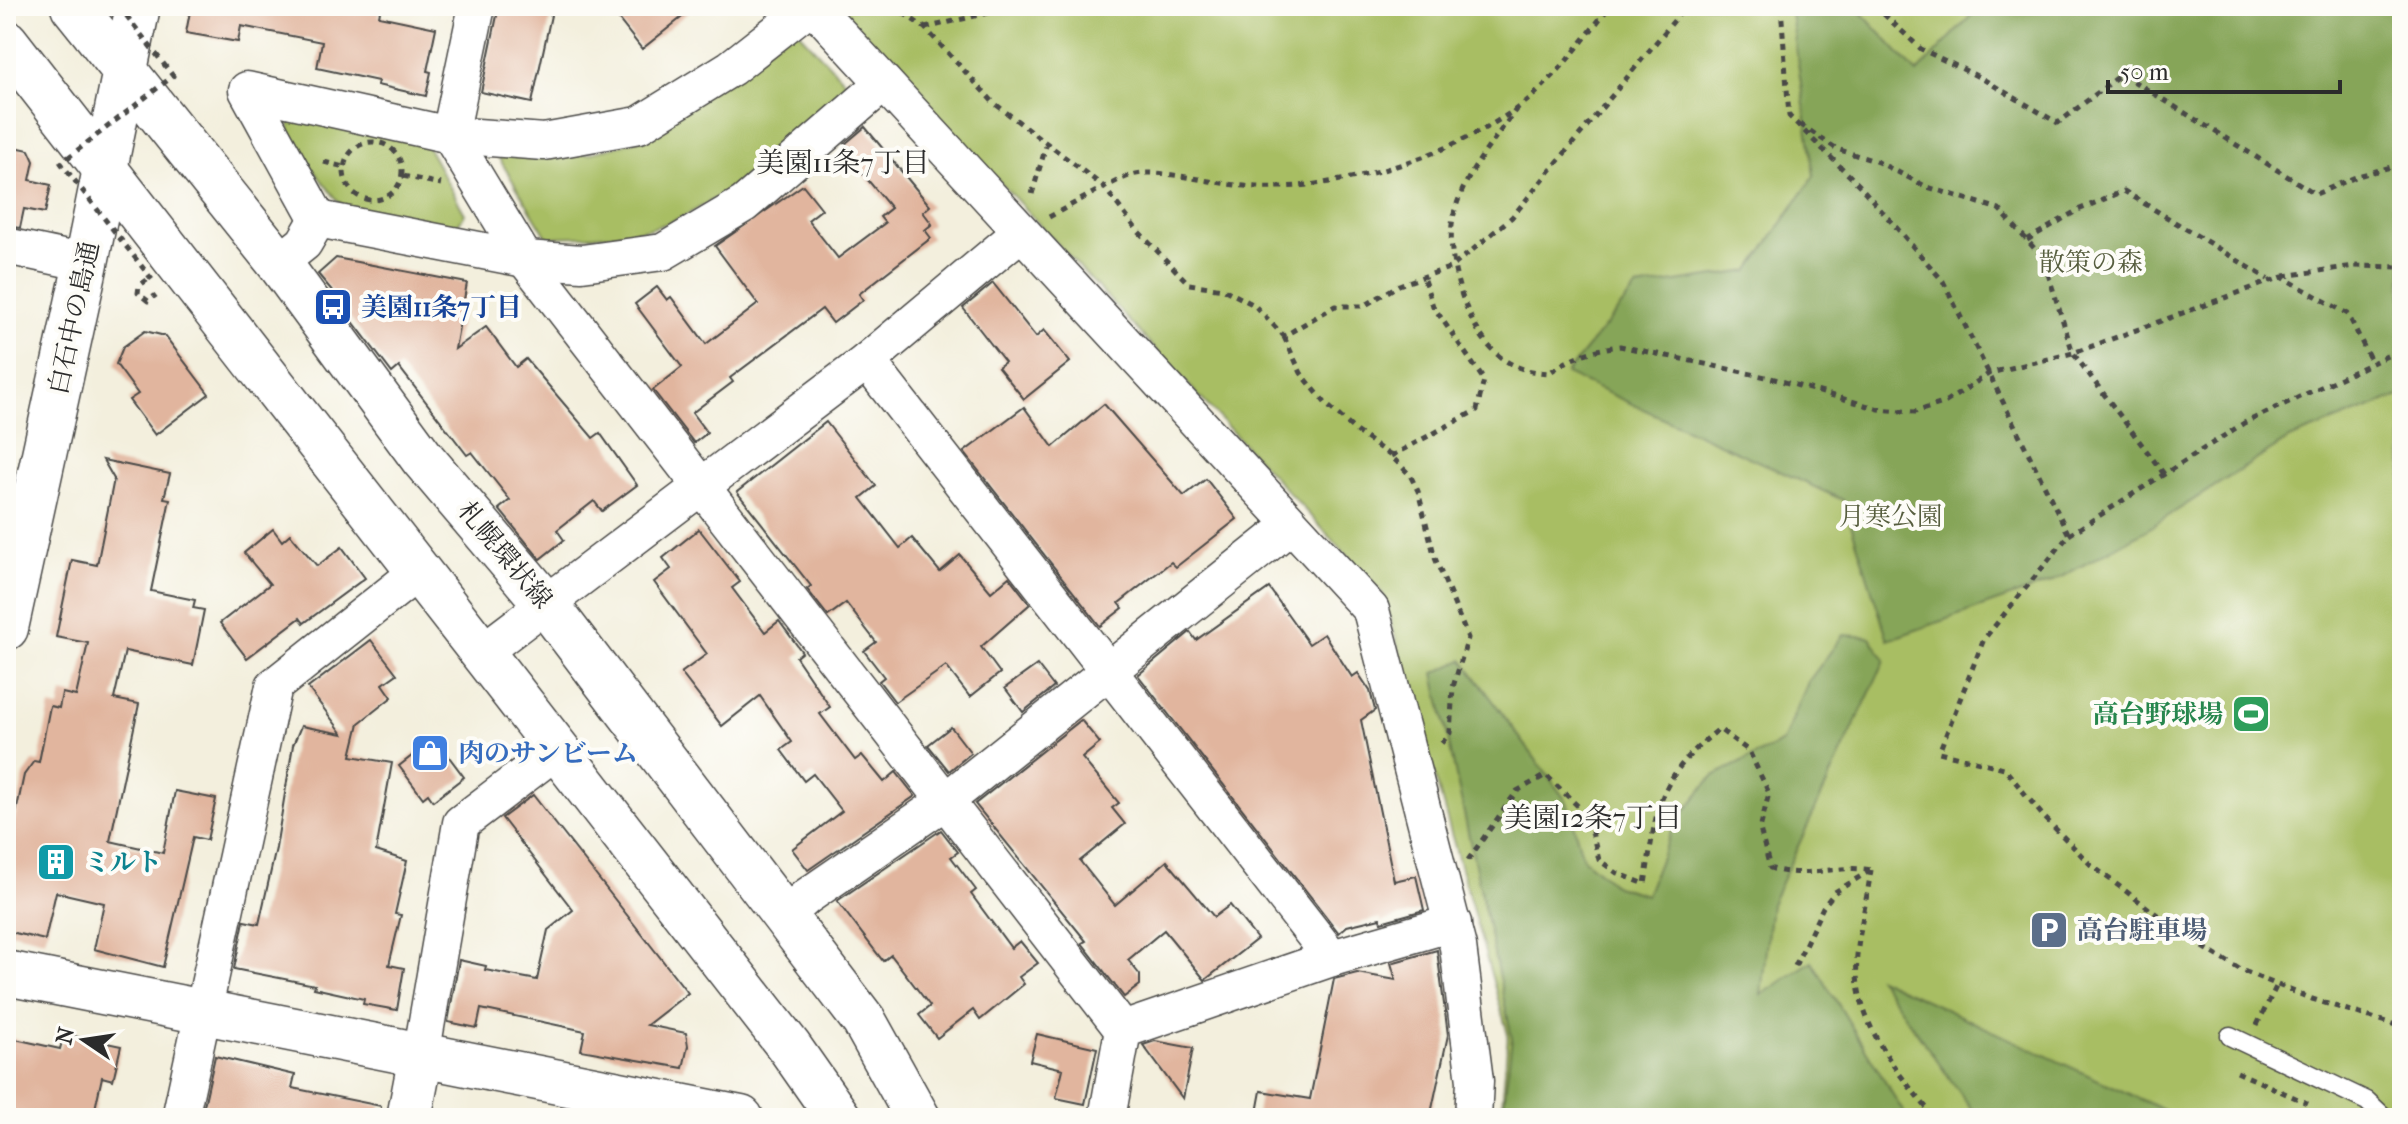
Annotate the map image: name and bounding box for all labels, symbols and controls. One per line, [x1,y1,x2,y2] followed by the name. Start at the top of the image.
[2108,44,2340,94] scale bar
[2120,58,2169,86] text: 50 m
[756,146,930,179] district label: 美園11条7丁目
[43,238,105,398] street label: 白石中の島通
[2039,247,2143,278] park label: 散策の森
[312,286,354,328] bus stop icon: 美園11条7丁目
[361,292,522,323] place label: 美園11条7丁目
[451,495,559,615] street label: 札幌環状線
[1839,501,1943,532] park label: 月寒公園
[2230,693,2272,735] sports icon: 高台野球場
[2093,699,2223,730] place label: 高台野球場
[409,732,451,774] shop icon: 肉のサンビーム
[458,738,638,769] place label: 肉のサンビーム
[1504,801,1682,834] district label: 美園12条7丁目
[35,841,77,883] building icon: ミルト
[84,847,162,878] place label: ミルト
[2028,909,2070,951] parking icon: 高台駐車場
[2077,915,2207,946] place label: 高台駐車場
[44,1000,124,1080] north arrow
[51,1024,80,1047] text: N

